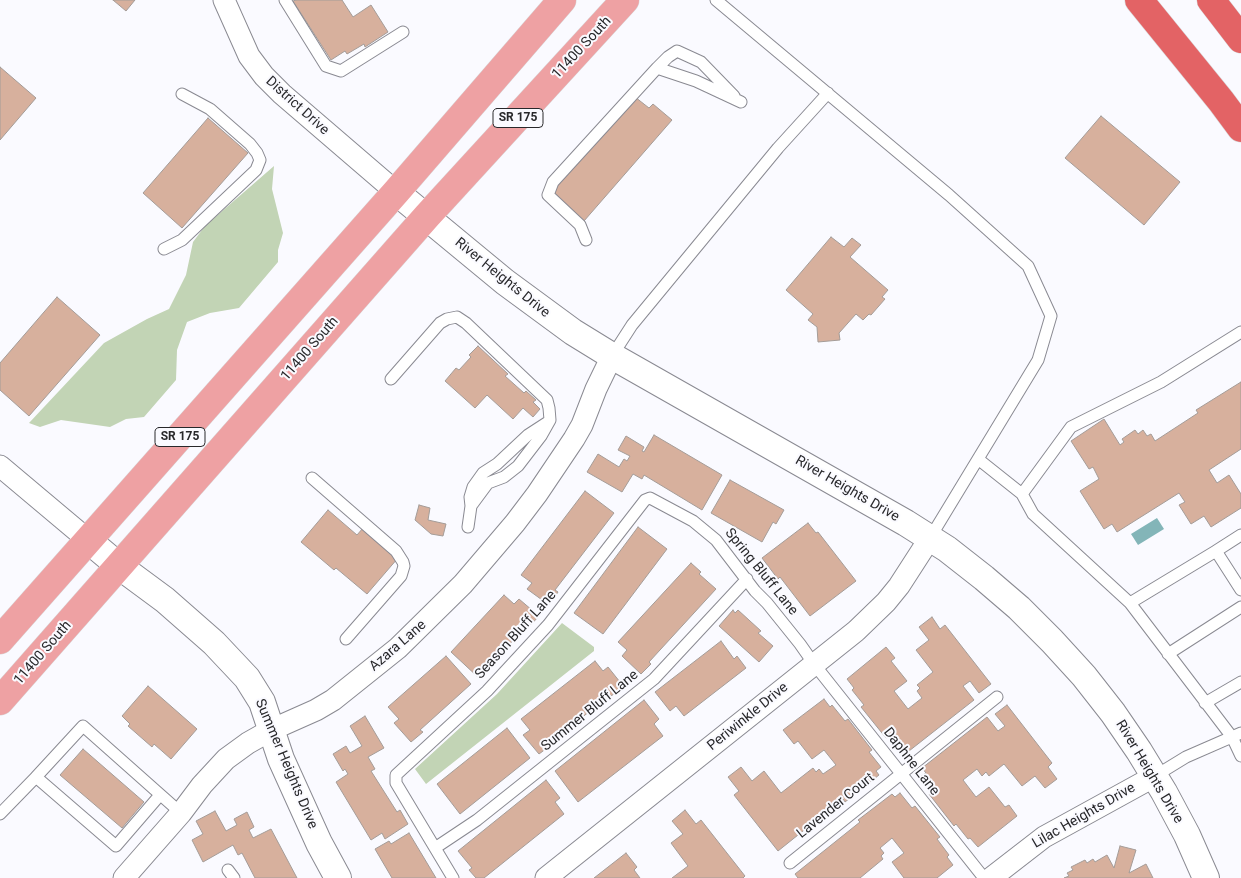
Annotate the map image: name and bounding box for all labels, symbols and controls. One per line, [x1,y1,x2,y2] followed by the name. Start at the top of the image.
[549,13,615,83] street label: 11400 South
[262,73,332,139] street label: District Drive
[493,109,543,128] road number: SR 175
[451,235,553,321] street label: River Heights Drive
[278,314,342,384] street label: 11400 South
[155,428,205,447] road number: SR 175
[792,452,902,526] street label: River Heights Drive
[721,525,801,619] street label: Spring Bluff Lane
[472,587,560,683] street label: Season Bluff Lane
[366,617,430,675] street label: Azara Lane
[11,618,75,688] street label: 11400 South
[538,667,642,755] street label: Summer Bluff Lane
[704,679,792,755] street label: Periwinkle Drive
[251,697,321,831] street label: Summer Heights Drive
[1112,717,1186,827] street label: River Heights Drive
[879,725,943,799] street label: Daphne Lane
[794,770,878,842] street label: Lavender Court
[1030,780,1138,852] street label: Lilac Heights Drive

